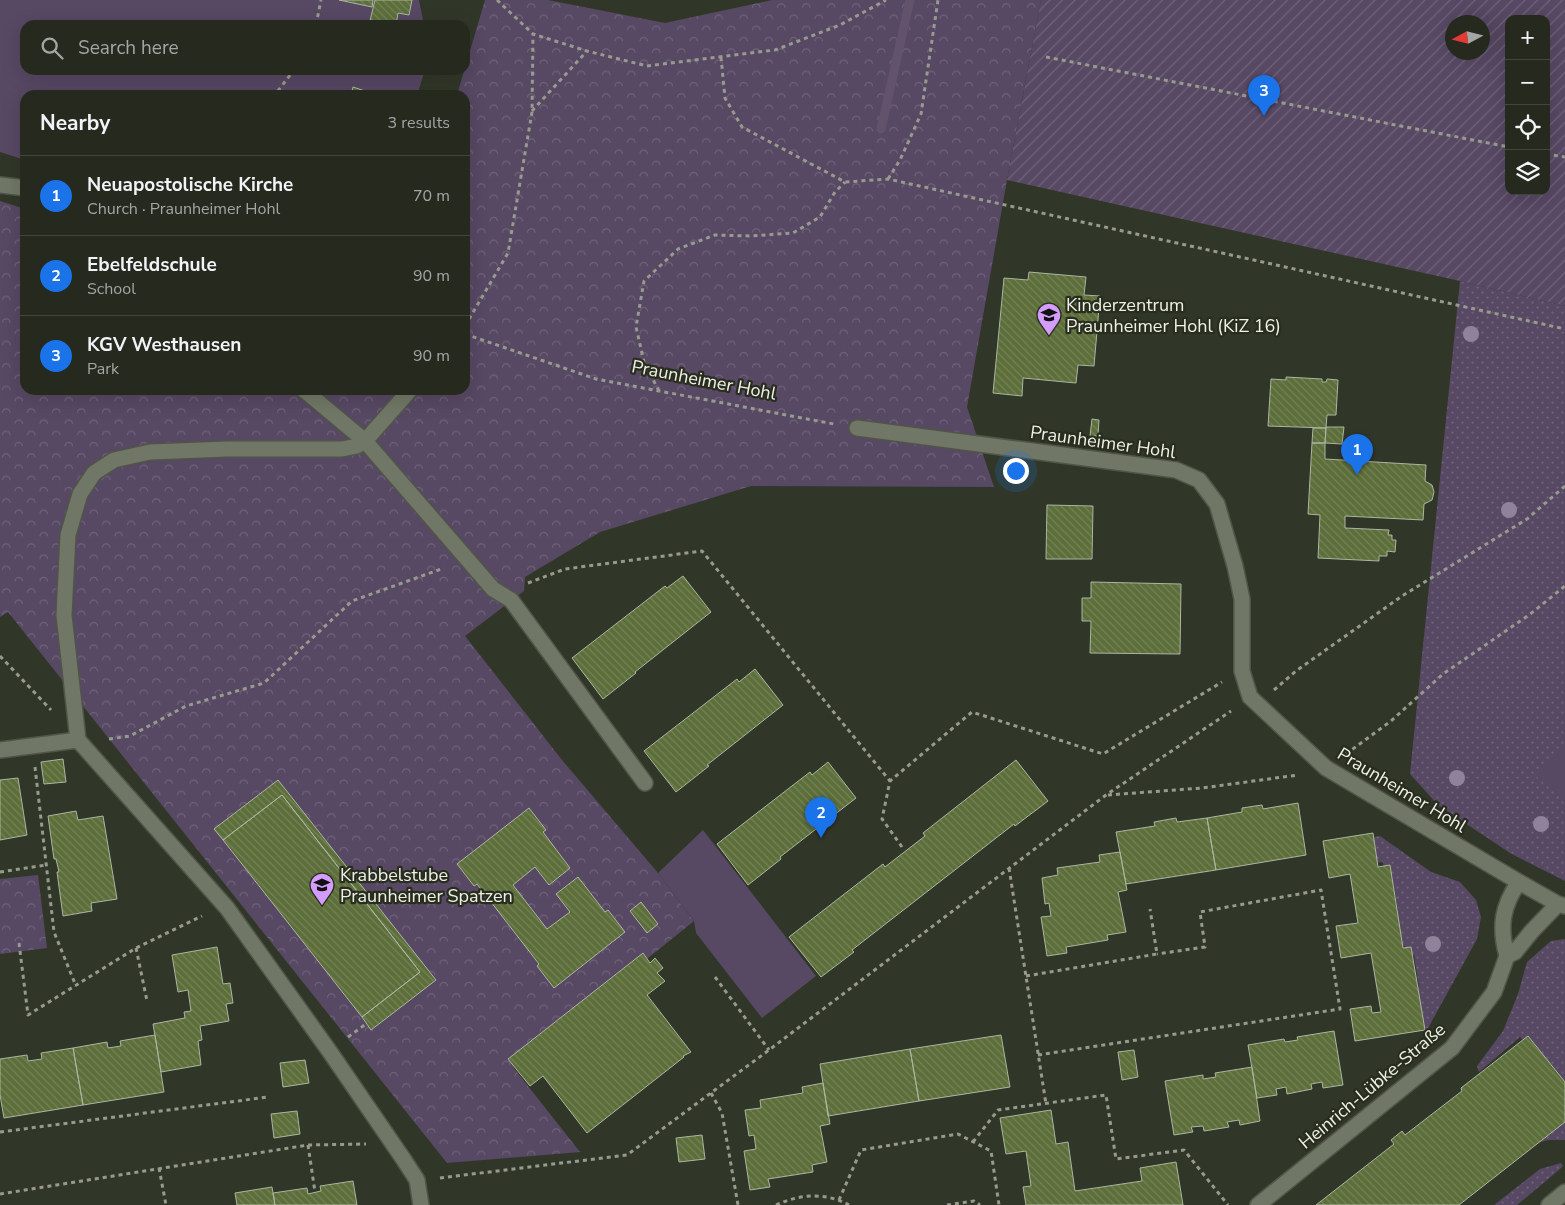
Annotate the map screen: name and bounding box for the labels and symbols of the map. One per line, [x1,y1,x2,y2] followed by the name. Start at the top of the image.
[1445,15,1490,60] north arrow
[1248,75,1280,116] pin: 3
[1066,293,1281,338] place label: Kinderzentrum Praunheimer Hohl (KiZ 16)
[1036,302,1062,336] school or university icon: Kinderzentrum Praunheimer Hohl (KiZ 16)
[630,354,779,406] street label: Praunheimer Hohl
[1029,420,1178,464] street label: Praunheimer Hohl
[1341,434,1373,475] pin: 1
[1003,458,1029,484] your location
[1333,742,1472,838] street label: Praunheimer Hohl
[805,797,837,838] pin: 2
[340,863,513,908] place label: Krabbelstube Praunheimer Spatzen
[309,872,335,906] school or university icon: Krabbelstube Praunheimer Spatzen
[1294,1018,1450,1154] street label: Heinrich-Lübke-Straße

